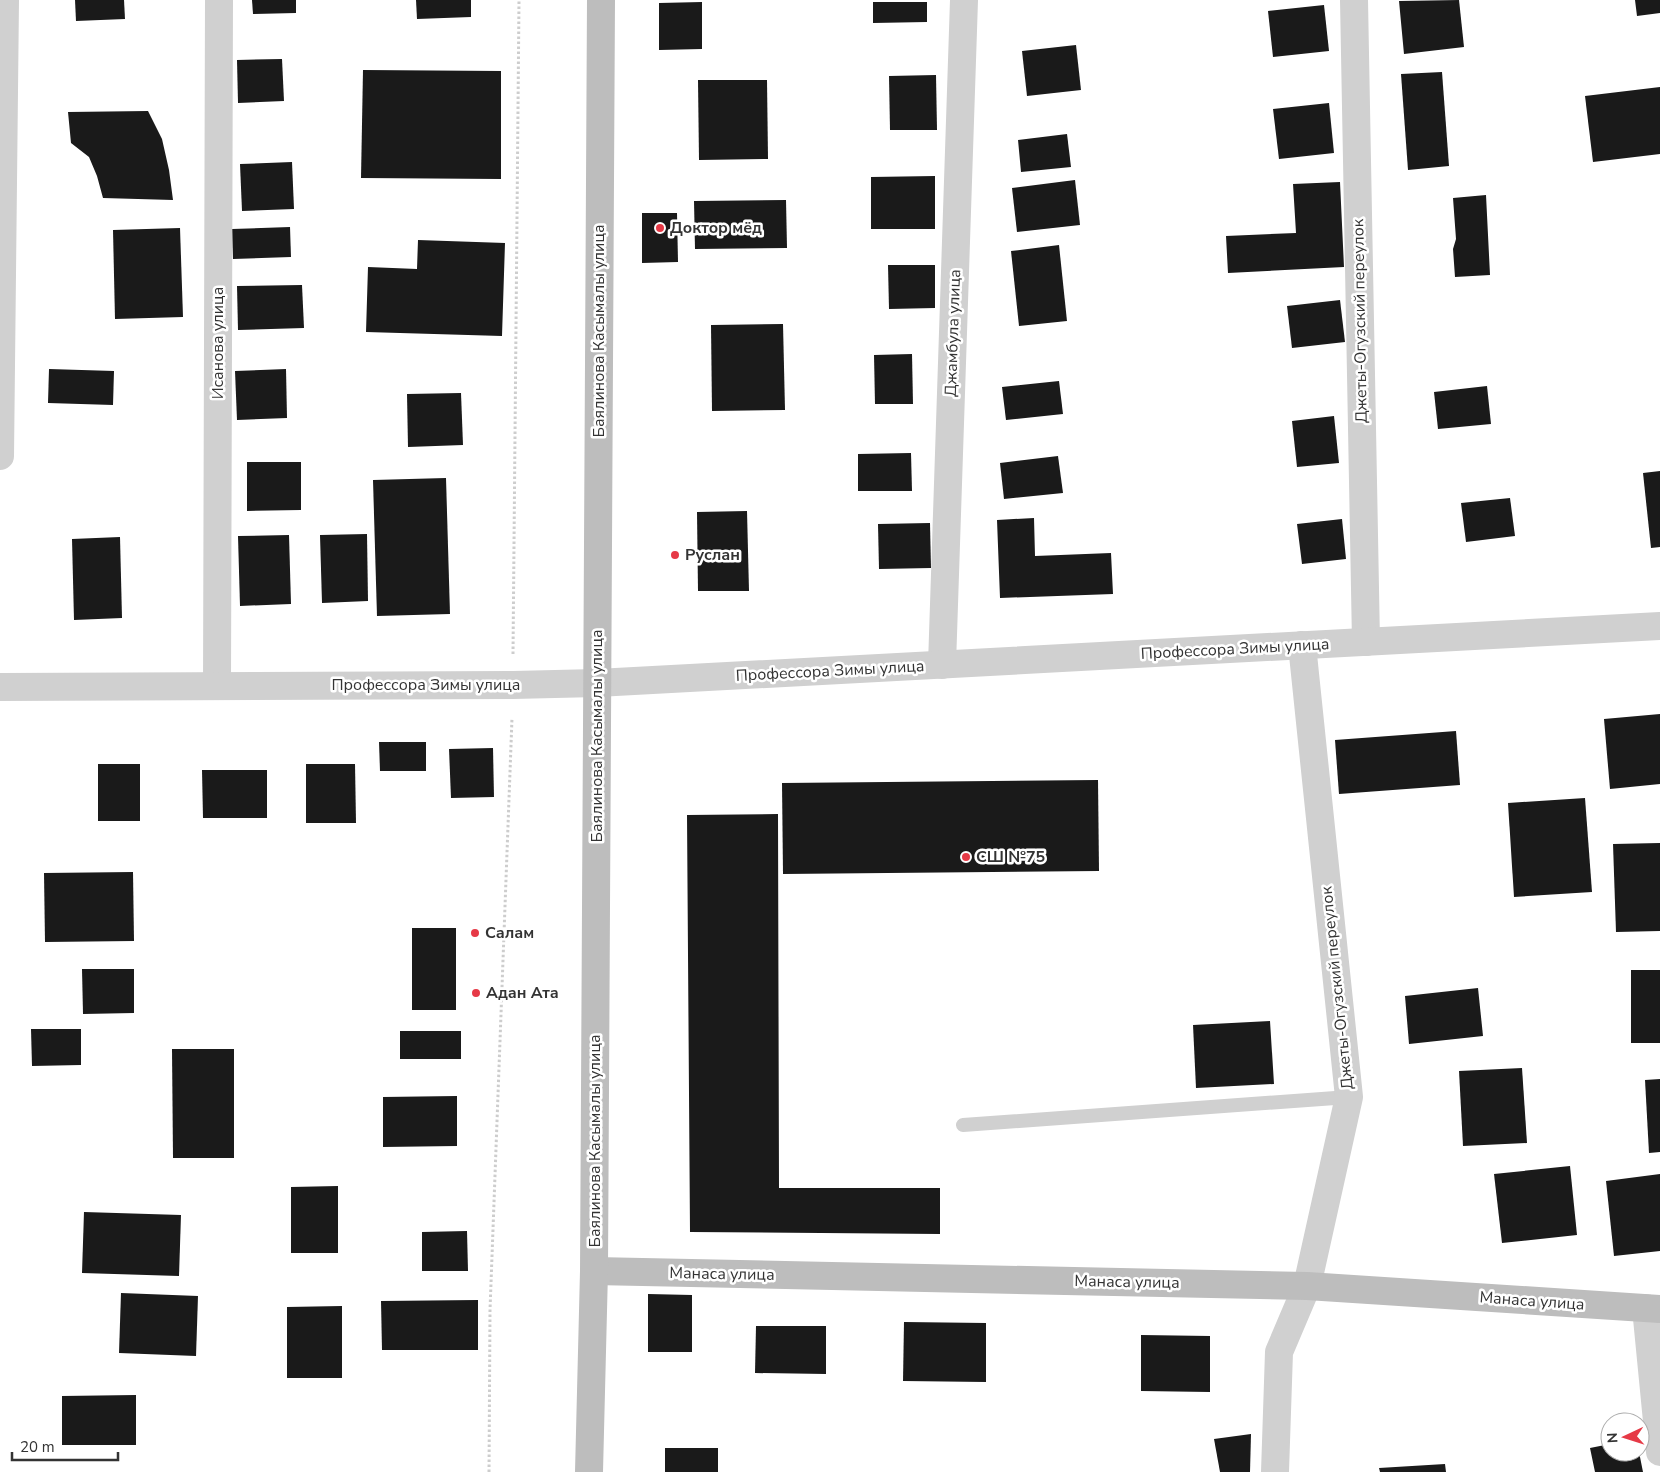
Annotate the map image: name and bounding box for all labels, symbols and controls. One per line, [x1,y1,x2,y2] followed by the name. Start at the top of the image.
[670,217,762,239] place label: Доктор мёд
[1347,218,1373,423] street label: Джеты-Огузский переулок
[654,222,666,234] marker: Доктор мёд
[588,224,610,438] street label: Баялинова Касымалы улица
[940,269,966,397] street label: Джамбула улица
[207,287,229,399] street label: Исанова улица
[685,544,740,566] place label: Руслан
[669,549,681,561] marker: Руслан
[586,629,608,843] street label: Баялинова Касымалы улица
[1140,633,1330,665] street label: Профессора Зимы улица
[735,655,925,687] street label: Профессора Зимы улица
[332,674,521,696] street label: Профессора Зимы улица
[976,846,1045,868] place label: СШ №75
[960,851,972,863] marker: СШ №75
[1315,885,1359,1091] street label: Джеты-Огузский переулок
[485,922,534,944] place label: Салам
[469,927,481,939] marker: Салам
[486,982,559,1004] place label: Адан Ата
[470,987,482,999] marker: Адан Ата
[584,1034,606,1248] street label: Баялинова Касымалы улица
[669,1262,775,1286] street label: Манаса улица
[1074,1270,1180,1294] street label: Манаса улица
[1479,1286,1585,1316] street label: Манаса улица
[1600,1412,1650,1462] north arrow
[12,1430,119,1462] scale bar
[1603,1432,1622,1444] text: N
[20,1437,55,1457] text: 20 m

